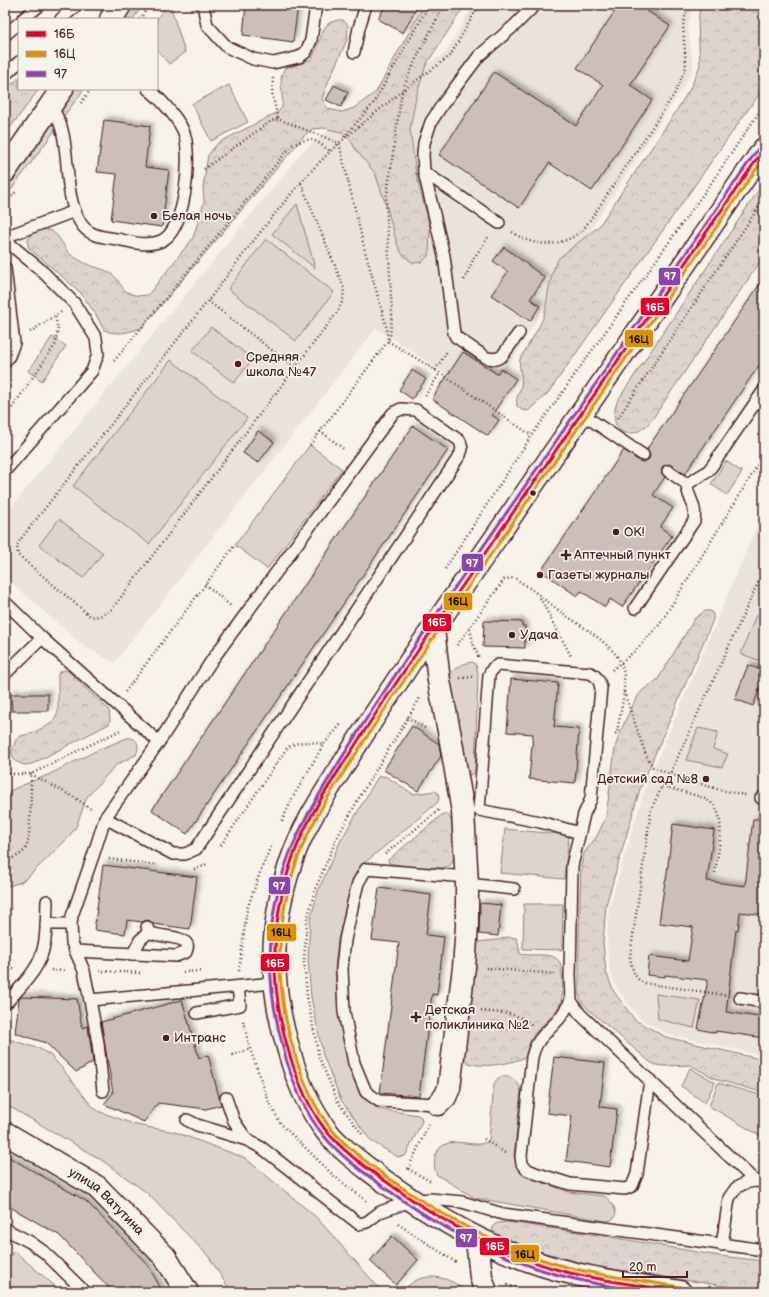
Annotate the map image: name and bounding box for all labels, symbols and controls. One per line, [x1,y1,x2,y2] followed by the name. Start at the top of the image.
[18,18,158,90] legend
[54,27,75,42] text: 16Б
[54,47,76,62] text: 16Ц
[54,67,67,82] text: 97
[162,208,232,224] place label: Белая ночь
[149,211,159,221] marker: Белая ночь
[658,267,681,286] line badge: 97
[664,270,676,283] text: 97
[640,297,670,316] line badge: 16Б
[645,301,665,314] text: 16Б
[624,329,654,348] line badge: 16Ц
[629,333,649,346] text: 16Ц
[246,349,317,380] place label: Средняя школа №47
[233,359,243,369] marker: Средняя школа №47
[528,488,538,498] unlabelled marker
[624,524,645,540] place label: ОК!
[611,527,621,537] marker: ОК!
[573,547,671,563] place label: Аптечный пункт
[561,550,571,560] marker: Аптечный пункт
[461,553,484,572] line badge: 97
[466,557,478,570] text: 97
[548,567,649,583] place label: Газеты журналы
[535,570,545,580] marker: Газеты журналы
[443,592,473,611] line badge: 16Ц
[448,595,468,608] text: 16Ц
[422,613,452,632] line badge: 16Б
[427,616,447,629] text: 16Б
[520,627,559,643] place label: Удача
[507,630,517,640] marker: Удача
[597,771,698,787] place label: Детский сад №8
[701,774,711,784] marker: Детский сад №8
[268,876,291,895] line badge: 97
[273,880,285,893] text: 97
[266,923,297,942] line badge: 16Ц
[271,926,291,939] text: 16Ц
[260,953,290,972] line badge: 16Б
[265,957,285,970] text: 16Б
[425,1002,530,1033] place label: Детская поликлиника №2
[410,1011,422,1023] marker: Детская поликлиника №2
[174,1030,226,1046] place label: Интранс
[161,1033,171,1043] marker: Интранс
[66,1164,148,1239] street label: улица Ватутина
[455,1228,478,1248] line badge: 97
[460,1232,472,1245] text: 97
[479,1237,510,1256] line badge: 16Б
[485,1240,505,1253] text: 16Б
[510,1244,540,1263] line badge: 16Ц
[515,1248,535,1261] text: 16Ц
[623,1253,687,1279] scale bar
[629,1260,656,1275] text: 20 m

